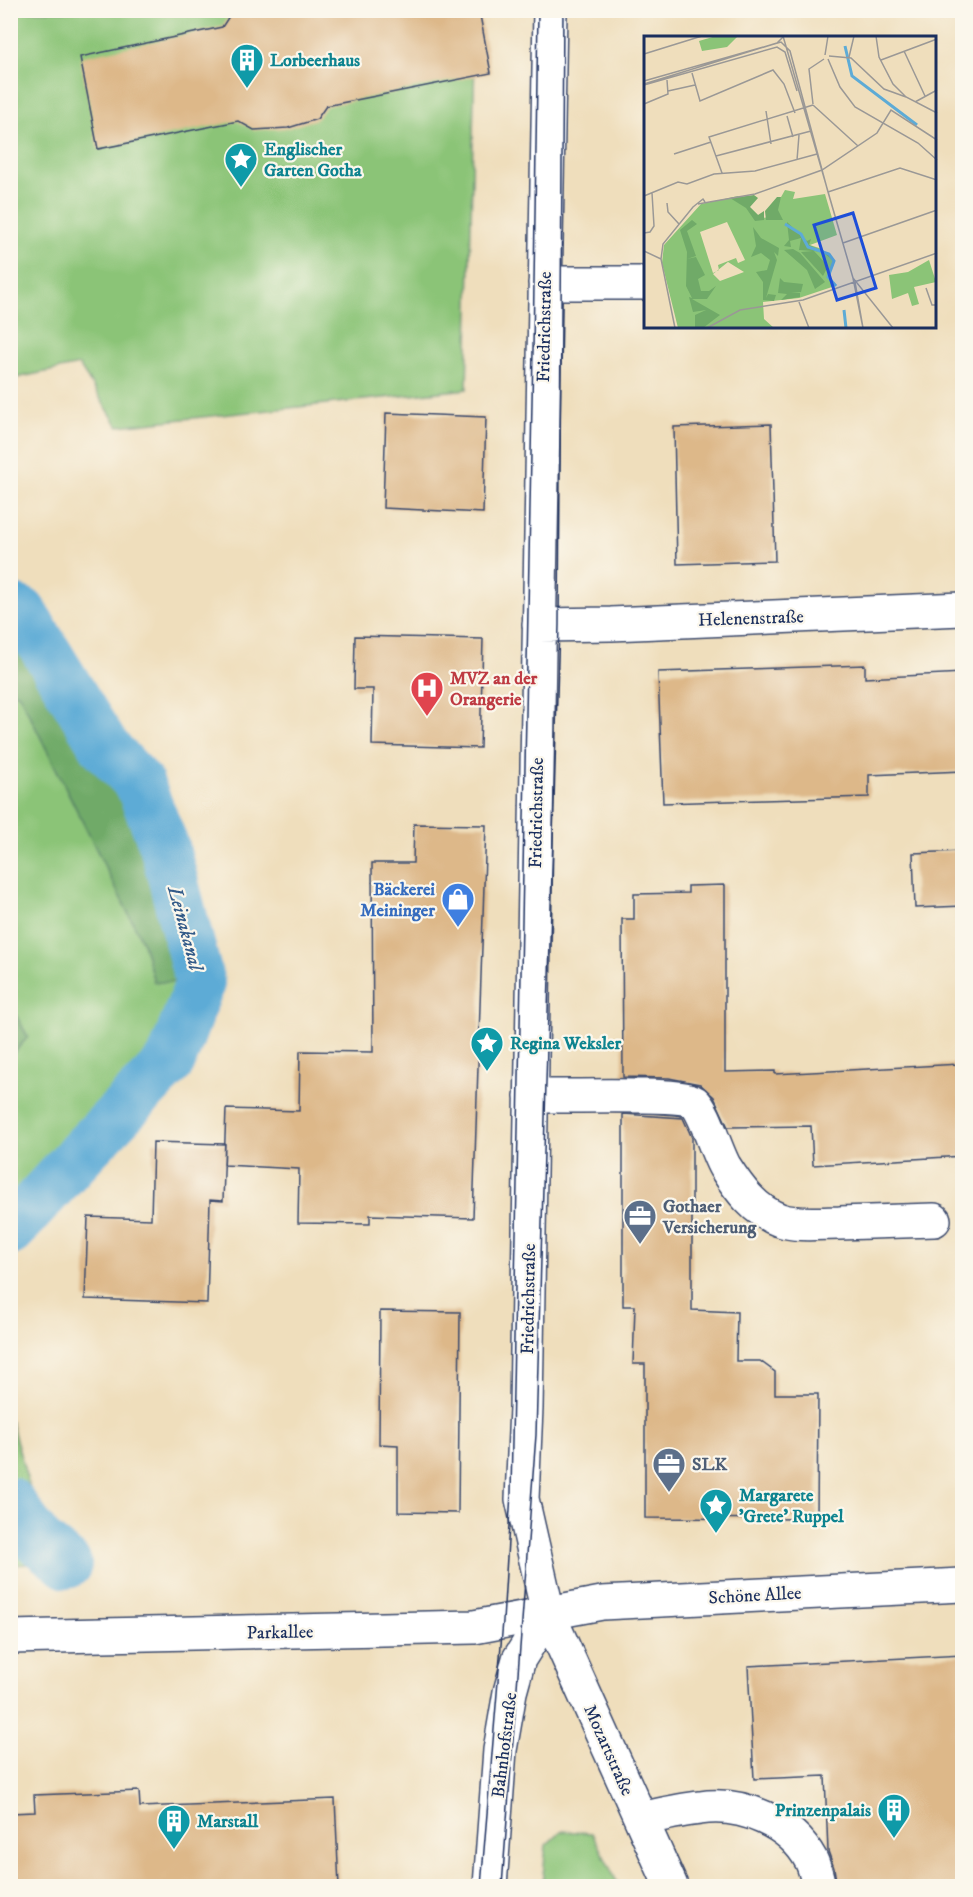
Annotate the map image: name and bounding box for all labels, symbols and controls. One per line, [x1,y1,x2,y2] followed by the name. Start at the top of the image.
[644,36,937,328] inset map
[229,42,265,89] building icon: Lorbeerhaus
[270,50,360,72] place label: Lorbeerhaus
[264,139,362,182] place label: Englischer Garten Gotha
[223,141,259,188] place icon: Englischer Garten Gotha
[533,271,557,383] street label: Friedrichstraße
[698,606,804,632] street label: Helenenstraße
[450,668,538,711] place label: MVZ an der Orangerie
[409,670,445,717] hospital icon: MVZ an der Orangerie
[525,757,549,869] street label: Friedrichstraße
[360,879,435,922] place label: Bäckerei Meininger
[440,881,476,928] shop icon: Bäckerei Meininger
[161,883,208,975] water label: Leinakanal
[469,1025,505,1072] place icon: Regina Weksler
[510,1033,621,1055] place label: Regina Weksler
[662,1196,758,1239] place label: Gothaer Versicherung
[622,1198,658,1245] office icon: Gothaer Versicherung
[517,1243,541,1355] street label: Friedrichstraße
[651,1446,687,1493] office icon: SLK
[692,1454,727,1476] place label: SLK
[739,1485,844,1528] place label: Margarete 'Grete' Ruppel
[698,1487,734,1534] place icon: Margarete 'Grete' Ruppel
[708,1583,802,1609] street label: Schöne Allee
[246,1621,314,1645] street label: Parkallee
[488,1691,522,1799] street label: Bahnhofstraße
[578,1701,638,1799] street label: Mozartstraße
[876,1792,912,1839] building icon: Prinzenpalais
[775,1800,871,1822] place label: Prinzenpalais
[156,1803,192,1850] building icon: Marstall
[197,1811,259,1833] place label: Marstall

